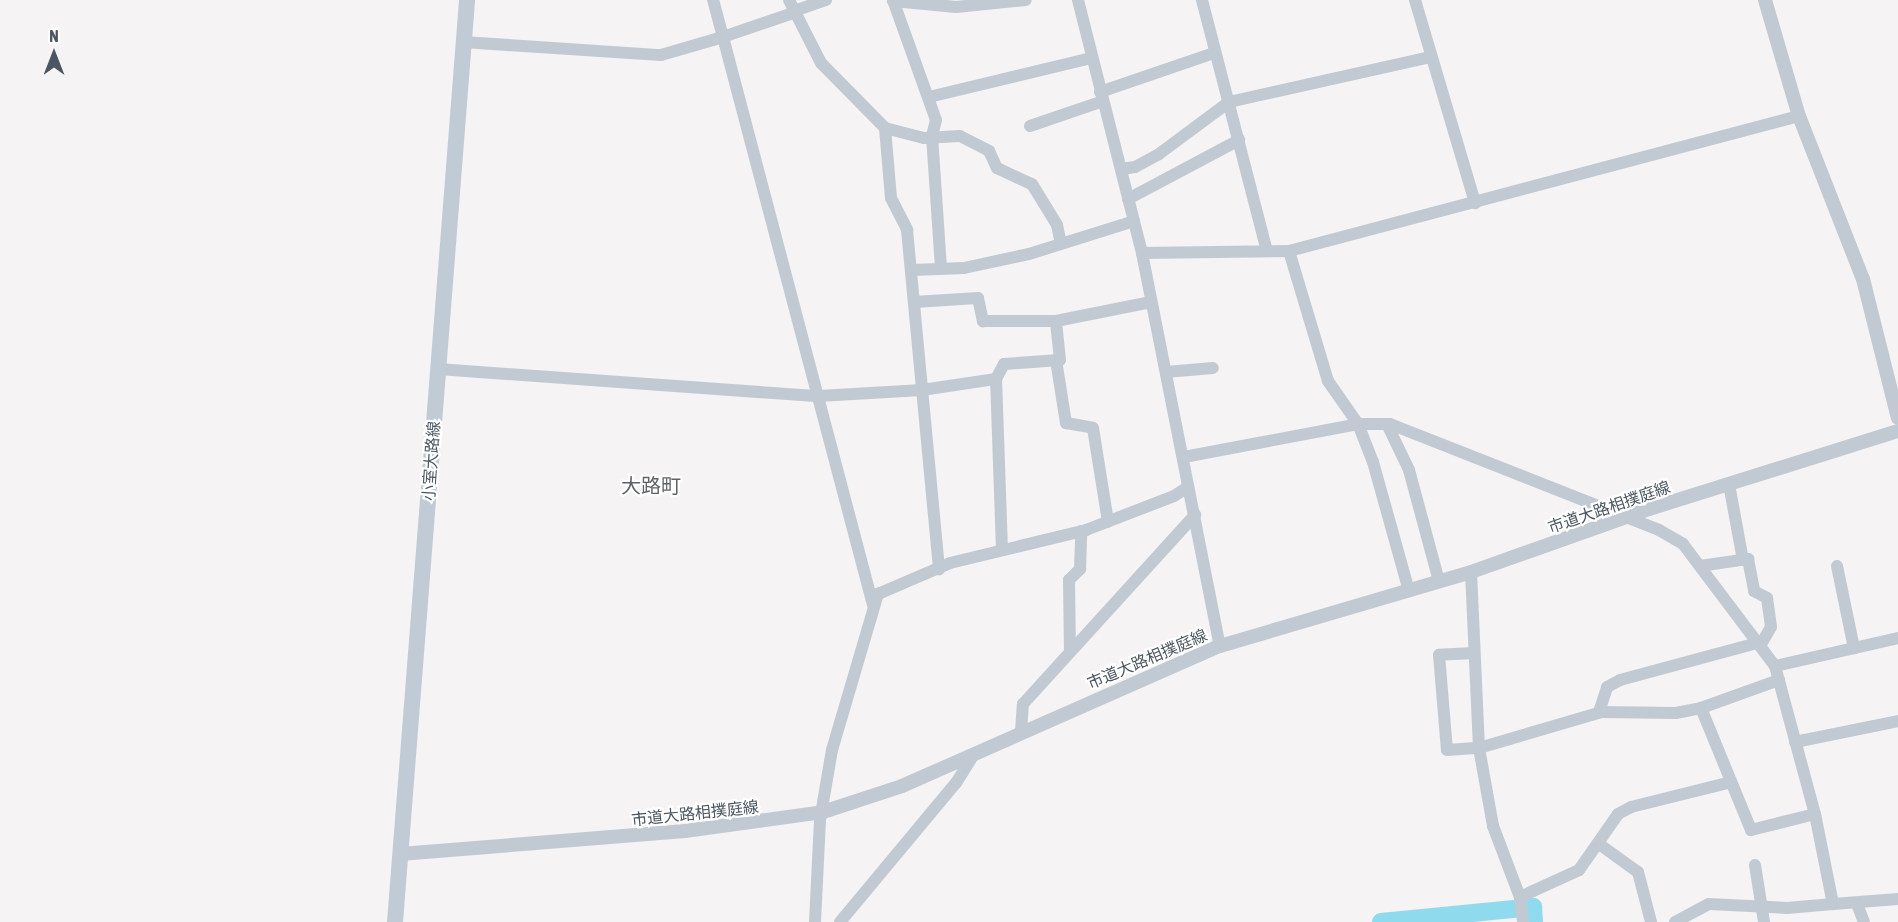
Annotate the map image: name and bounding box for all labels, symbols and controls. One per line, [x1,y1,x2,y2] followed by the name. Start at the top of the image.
[24,24,84,84] north arrow
[49,27,59,45] text: N
[419,420,443,502] street label: 小室大路線
[621,473,681,497] district label: 大路町
[1545,477,1673,537] street label: 市道大路相撲庭線
[1084,625,1210,693] street label: 市道大路相撲庭線
[630,797,760,829] street label: 市道大路相撲庭線

